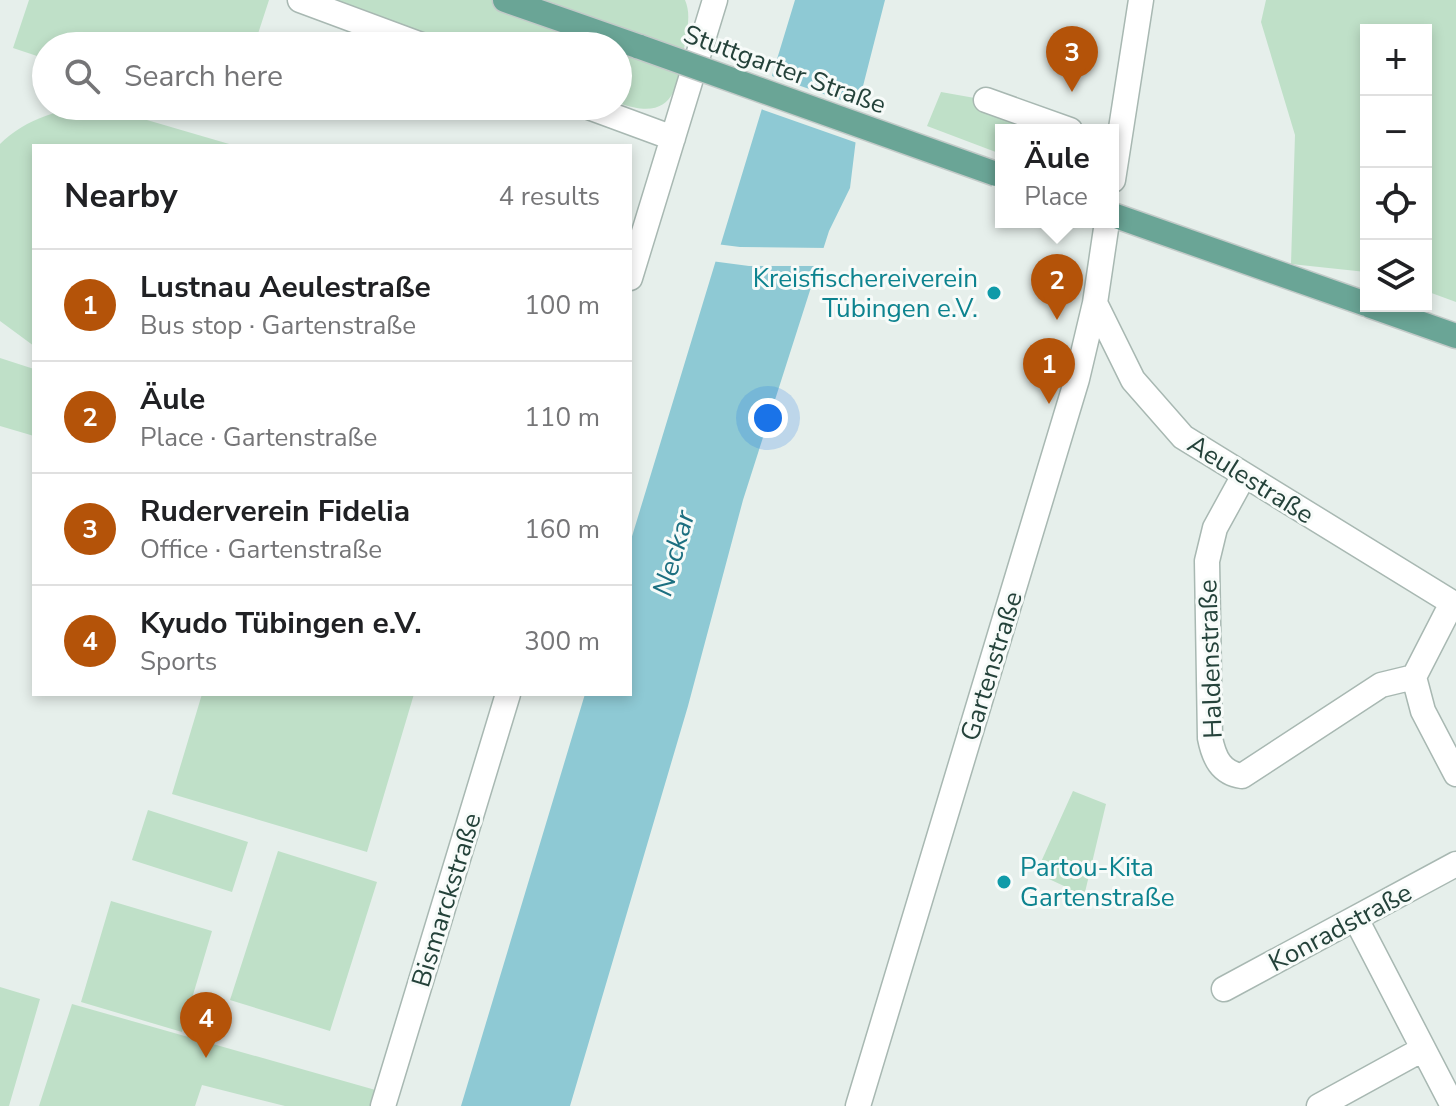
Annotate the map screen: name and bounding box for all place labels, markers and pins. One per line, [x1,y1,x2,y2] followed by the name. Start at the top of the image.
[1046,26,1098,92] pin: 3
[1031,254,1083,320] pin: 2
[753,261,978,326] place label: Kreisfischereiverein Tübingen e.V.
[985,284,1003,302] marker: Kreisfischereiverein Tübingen e.V.
[1023,338,1075,404] pin: 1
[1020,850,1174,915] place label: Partou-Kita Gartenstraße
[995,873,1013,891] marker: Partou-Kita Gartenstraße
[180,992,232,1058] pin: 4

